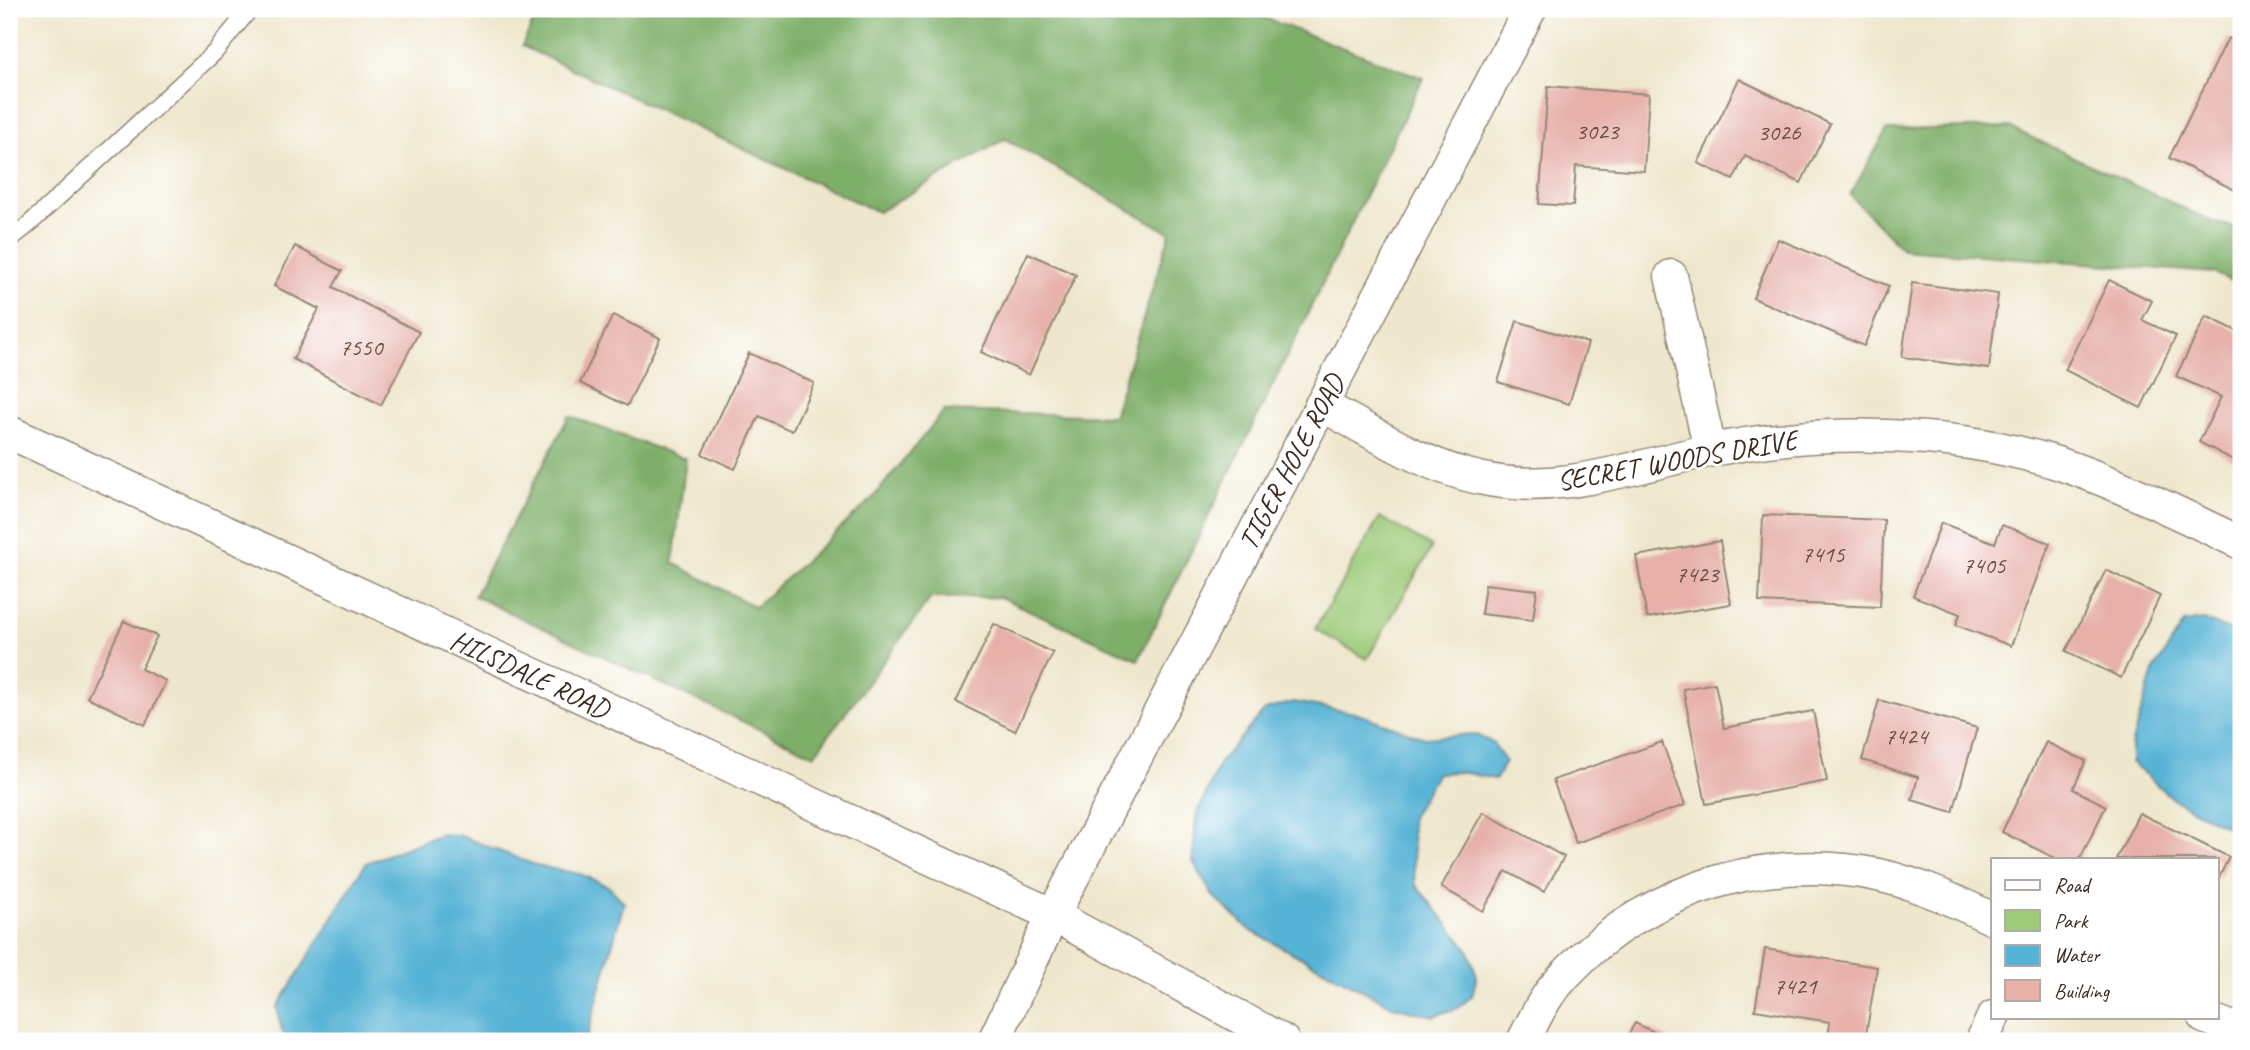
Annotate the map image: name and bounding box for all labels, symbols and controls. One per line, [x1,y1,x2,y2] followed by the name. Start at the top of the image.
[1575,116,1621,146] house number: 3023
[1757,117,1802,147] house number: 3026
[339,332,385,362] house number: 7550
[1230,366,1353,555] street label: TIGER HOLE ROAD
[1554,421,1803,498] street label: SECRET WOODS DRIVE
[1801,539,1846,569] house number: 7415
[1962,550,2007,580] house number: 7405
[1675,559,1721,589] house number: 7423
[445,622,617,727] street label: HILSDALE ROAD
[1884,721,1930,751] house number: 7424
[1991,858,2218,1018] legend
[2054,872,2093,898] text: Road
[2054,908,2089,934] text: Park
[2054,942,2101,968] text: Water
[1773,971,1818,1001] house number: 7421
[2054,978,2111,1004] text: Building

